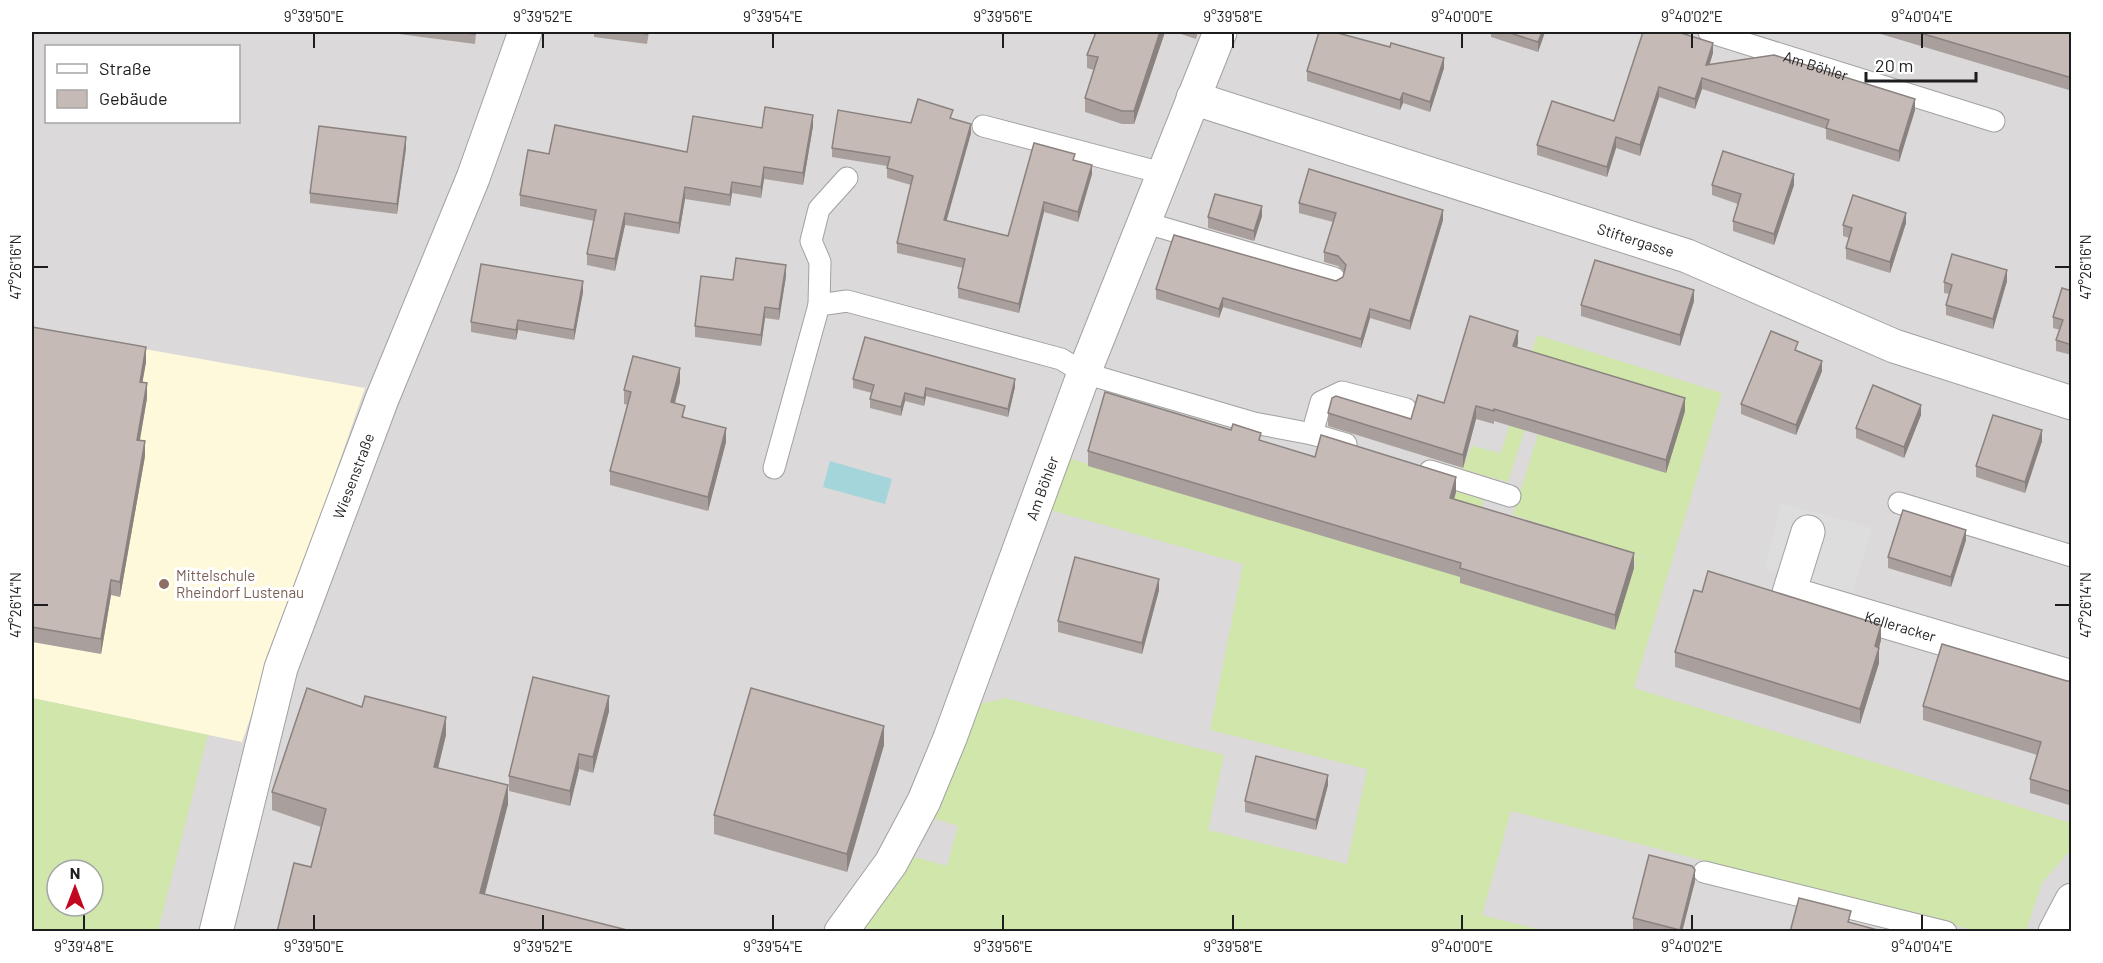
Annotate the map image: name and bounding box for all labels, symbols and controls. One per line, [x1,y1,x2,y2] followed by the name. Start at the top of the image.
[284,7,344,25] text: 9°39'50"E
[513,7,573,25] text: 9°39'52"E
[743,7,803,25] text: 9°39'54"E
[973,7,1033,25] text: 9°39'56"E
[1203,7,1263,25] text: 9°39'58"E
[1431,7,1493,25] text: 9°40'00"E
[1661,7,1723,25] text: 9°40'02"E
[1891,7,1953,25] text: 9°40'04"E
[45,45,240,123] legend
[1866,45,1976,83] scale bar
[1781,47,1851,84] street label: Am Böhler
[1875,54,1913,76] text: 20 m
[99,57,151,79] text: Straße
[99,87,168,109] text: Gebäude
[1595,219,1677,260] street label: Stiftergasse
[6,234,24,300] text: 47°26'16"N
[2076,234,2094,300] text: 47°26'16"N
[329,431,377,521] street label: Wiesenstraße
[1022,453,1062,522] street label: Am Böhler
[176,566,304,601] place label: Mittelschule Rheindorf Lustenau
[6,572,24,638] text: 47°26'14"N
[2076,572,2094,638] text: 47°26'14"N
[157,577,171,591] marker: Mittelschule Rheindorf Lustenau
[1863,607,1939,645] street label: Kelleracker
[45,858,105,918] north arrow
[70,863,80,882] text: N
[54,937,114,955] text: 9°39'48"E
[284,937,344,955] text: 9°39'50"E
[513,937,573,955] text: 9°39'52"E
[743,937,803,955] text: 9°39'54"E
[973,937,1033,955] text: 9°39'56"E
[1203,937,1263,955] text: 9°39'58"E
[1431,937,1493,955] text: 9°40'00"E
[1661,937,1723,955] text: 9°40'02"E
[1891,937,1953,955] text: 9°40'04"E

